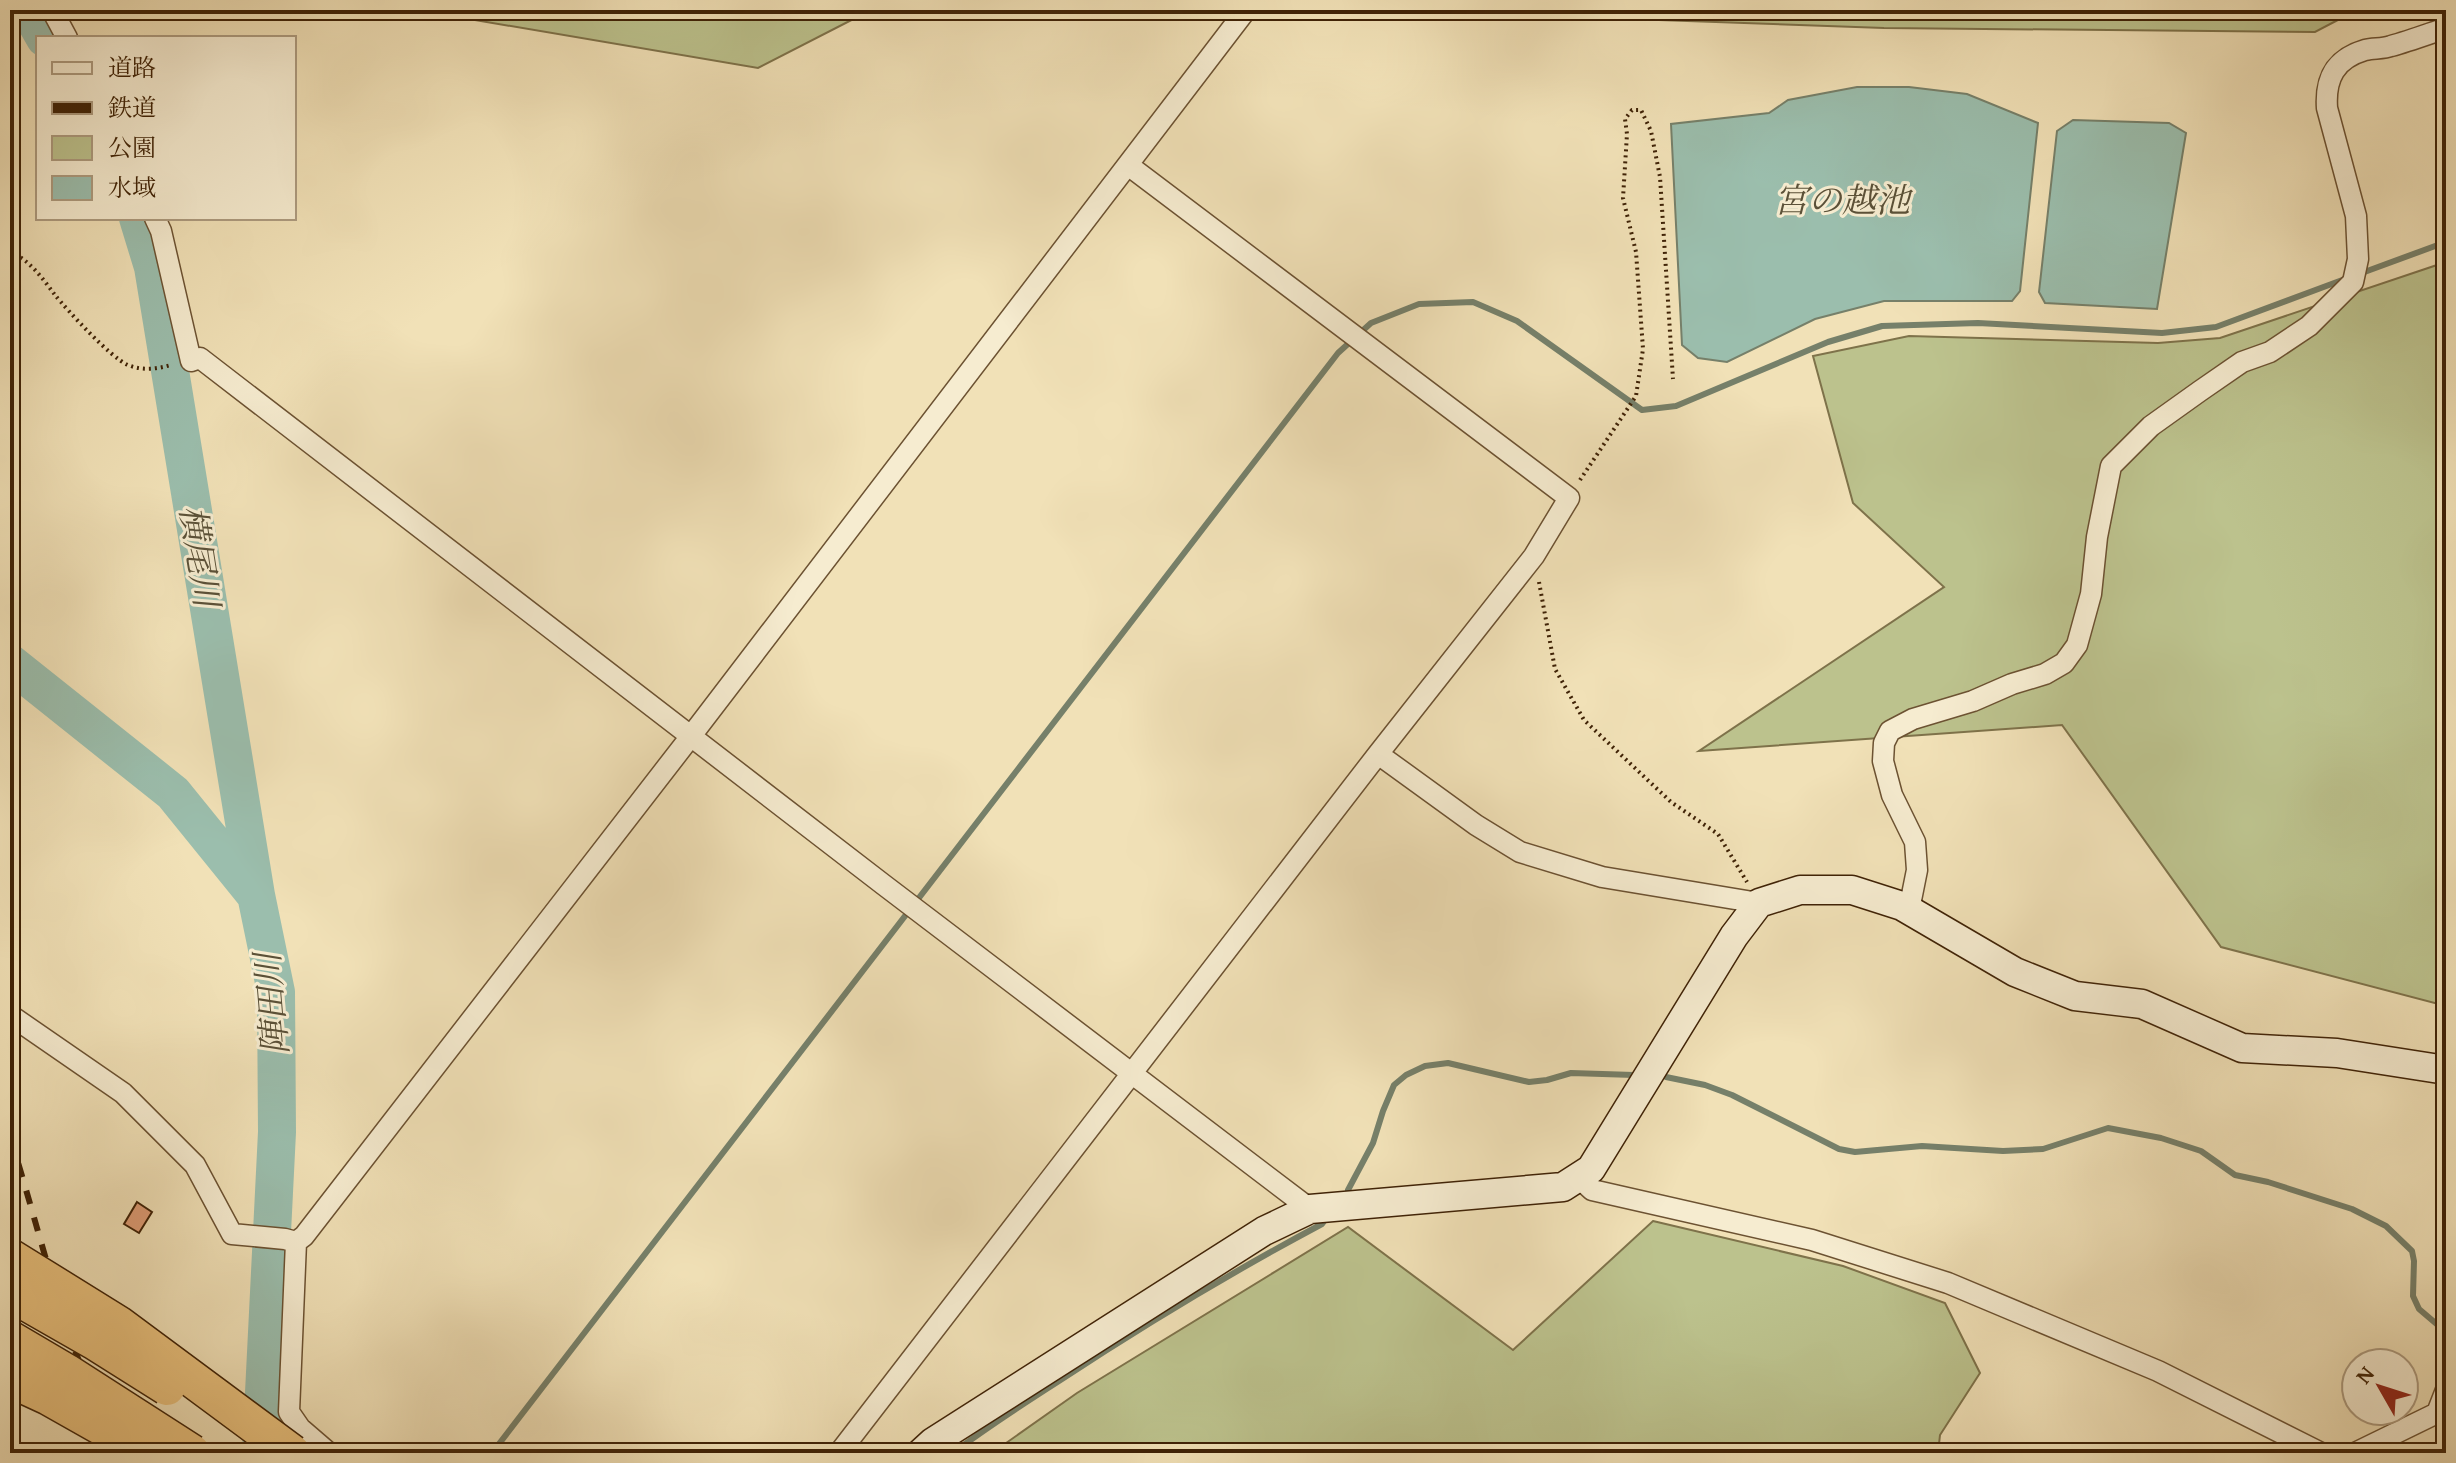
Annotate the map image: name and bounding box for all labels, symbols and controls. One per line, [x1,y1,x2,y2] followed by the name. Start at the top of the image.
[36,36,296,220] legend
[108,50,156,85] text: 道路
[108,90,156,125] text: 鉄道
[108,130,156,165] text: 公園
[108,170,156,205] text: 水域
[1774,175,1914,224] water label: 宮の越池
[168,502,233,614] water label: 横尾川
[241,947,299,1057] water label: 陣田川
[2340,1347,2420,1427] north arrow
[2347,1358,2382,1390] text: N

